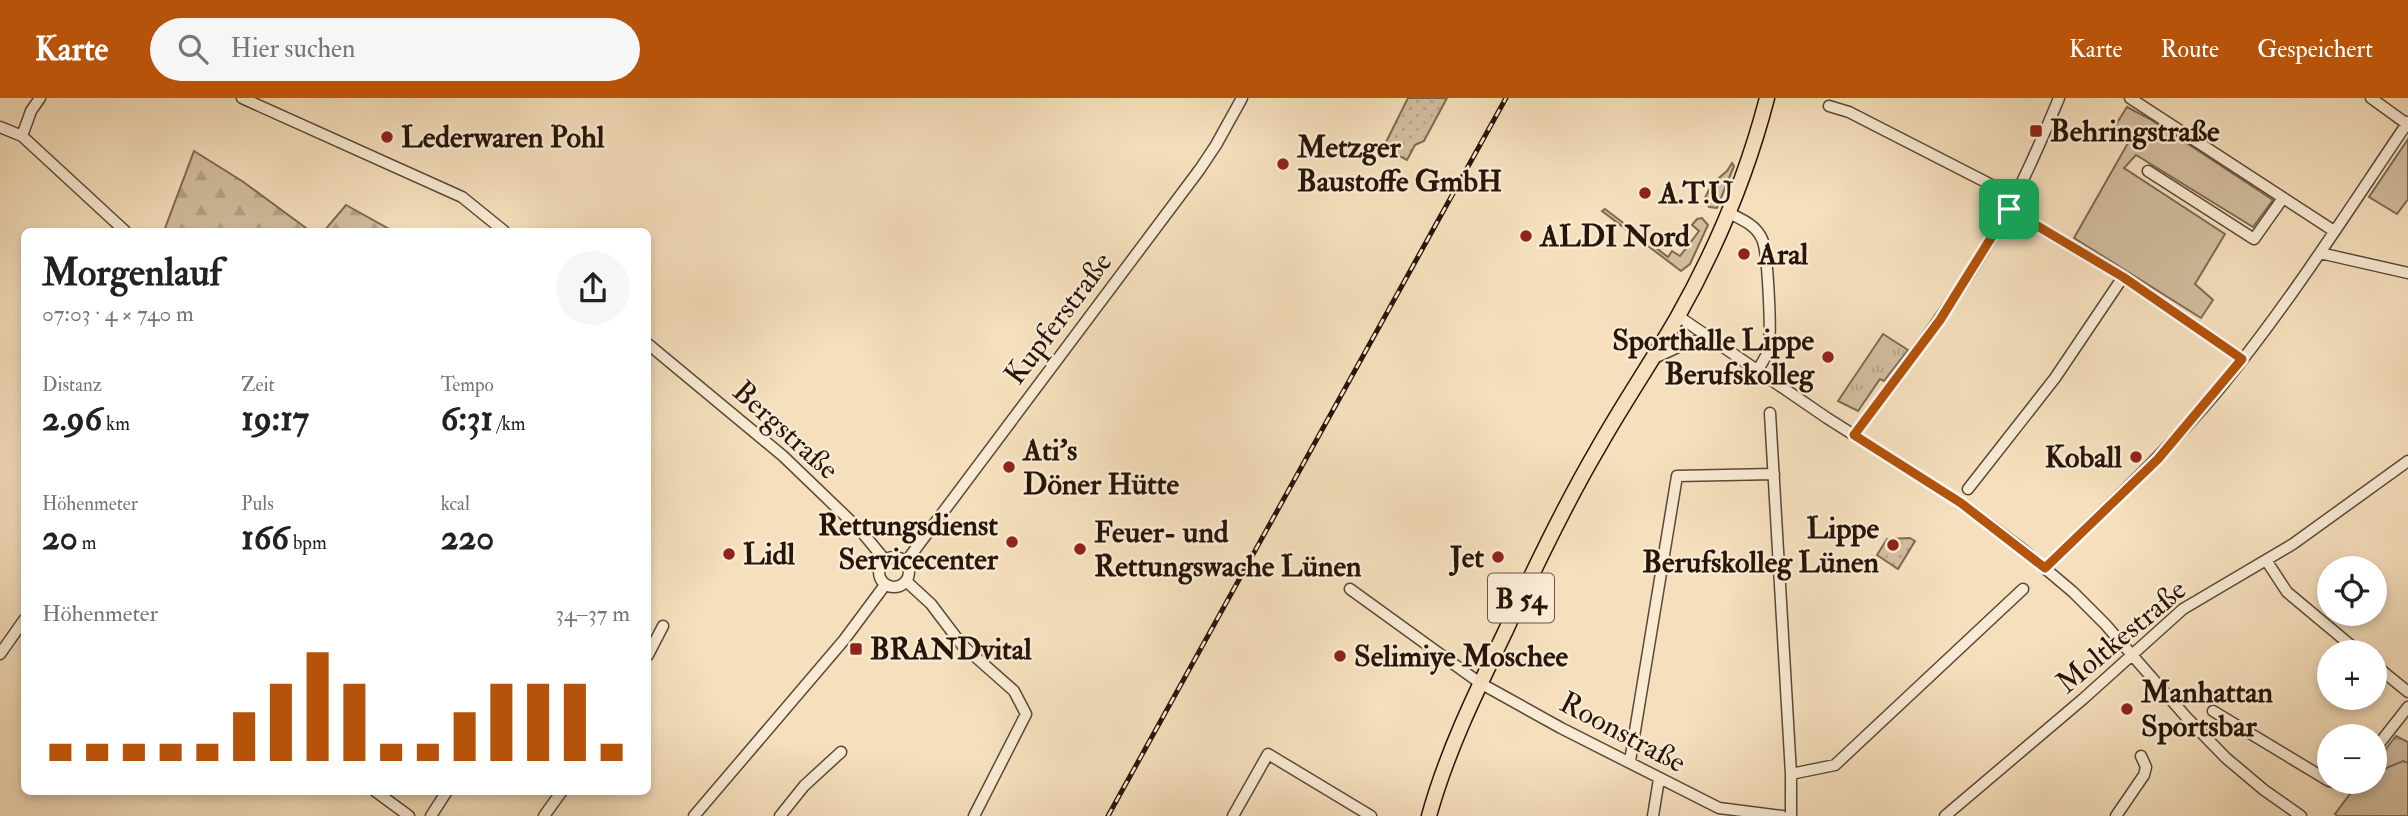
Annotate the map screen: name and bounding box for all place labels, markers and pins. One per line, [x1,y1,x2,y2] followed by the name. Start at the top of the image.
[2050,113,2220,150] place label: Behringstraße
[401,119,605,156] place label: Lederwaren Pohl
[2028,123,2044,139] marker: Behringstraße
[379,129,395,145] marker: Lederwaren Pohl
[1296,129,1502,200] place label: Metzger Baustoffe GmbH
[1275,156,1291,172] marker: Metzger Baustoffe GmbH
[1657,175,1734,212] place label: A.T.U
[1979,179,2039,239] pin
[1637,185,1653,201] marker: A.T.U
[1538,218,1690,255] place label: ALDI Nord
[1518,228,1534,244] marker: ALDI Nord
[1756,236,1809,273] place label: Aral
[1736,246,1752,262] marker: Aral
[1612,322,1815,393] place label: Sporthalle Lippe Berufskolleg
[1820,349,1836,365] marker: Sporthalle Lippe Berufskolleg
[1021,432,1180,503] place label: Ati's Döner Hütte
[2045,439,2122,476] place label: Koball
[2128,449,2144,465] marker: Koball
[1001,459,1017,475] marker: Ati's Döner Hütte
[818,507,999,578] place label: Rettungsdienst Servicecenter
[1642,510,1880,581] place label: Lippe Berufskolleg Lünen
[1094,514,1362,585] place label: Feuer- und Rettungswache Lünen
[1004,534,1020,550] marker: Rettungsdienst Servicecenter
[743,536,795,573] place label: Lidl
[1885,537,1901,553] marker: Lippe Berufskolleg Lünen
[1448,539,1484,576] place label: Jet
[1072,541,1088,557] marker: Feuer- und Rettungswache Lünen
[721,546,737,562] marker: Lidl
[1490,549,1506,565] marker: Jet
[870,631,1032,668] place label: BRANDvital
[1354,638,1568,675] place label: Selimiye Moschee
[848,641,864,657] marker: BRANDvital
[1332,648,1348,664] marker: Selimiye Moschee
[2140,674,2273,745] place label: Manhattan Sportsbar
[2119,701,2135,717] marker: Manhattan Sportsbar

